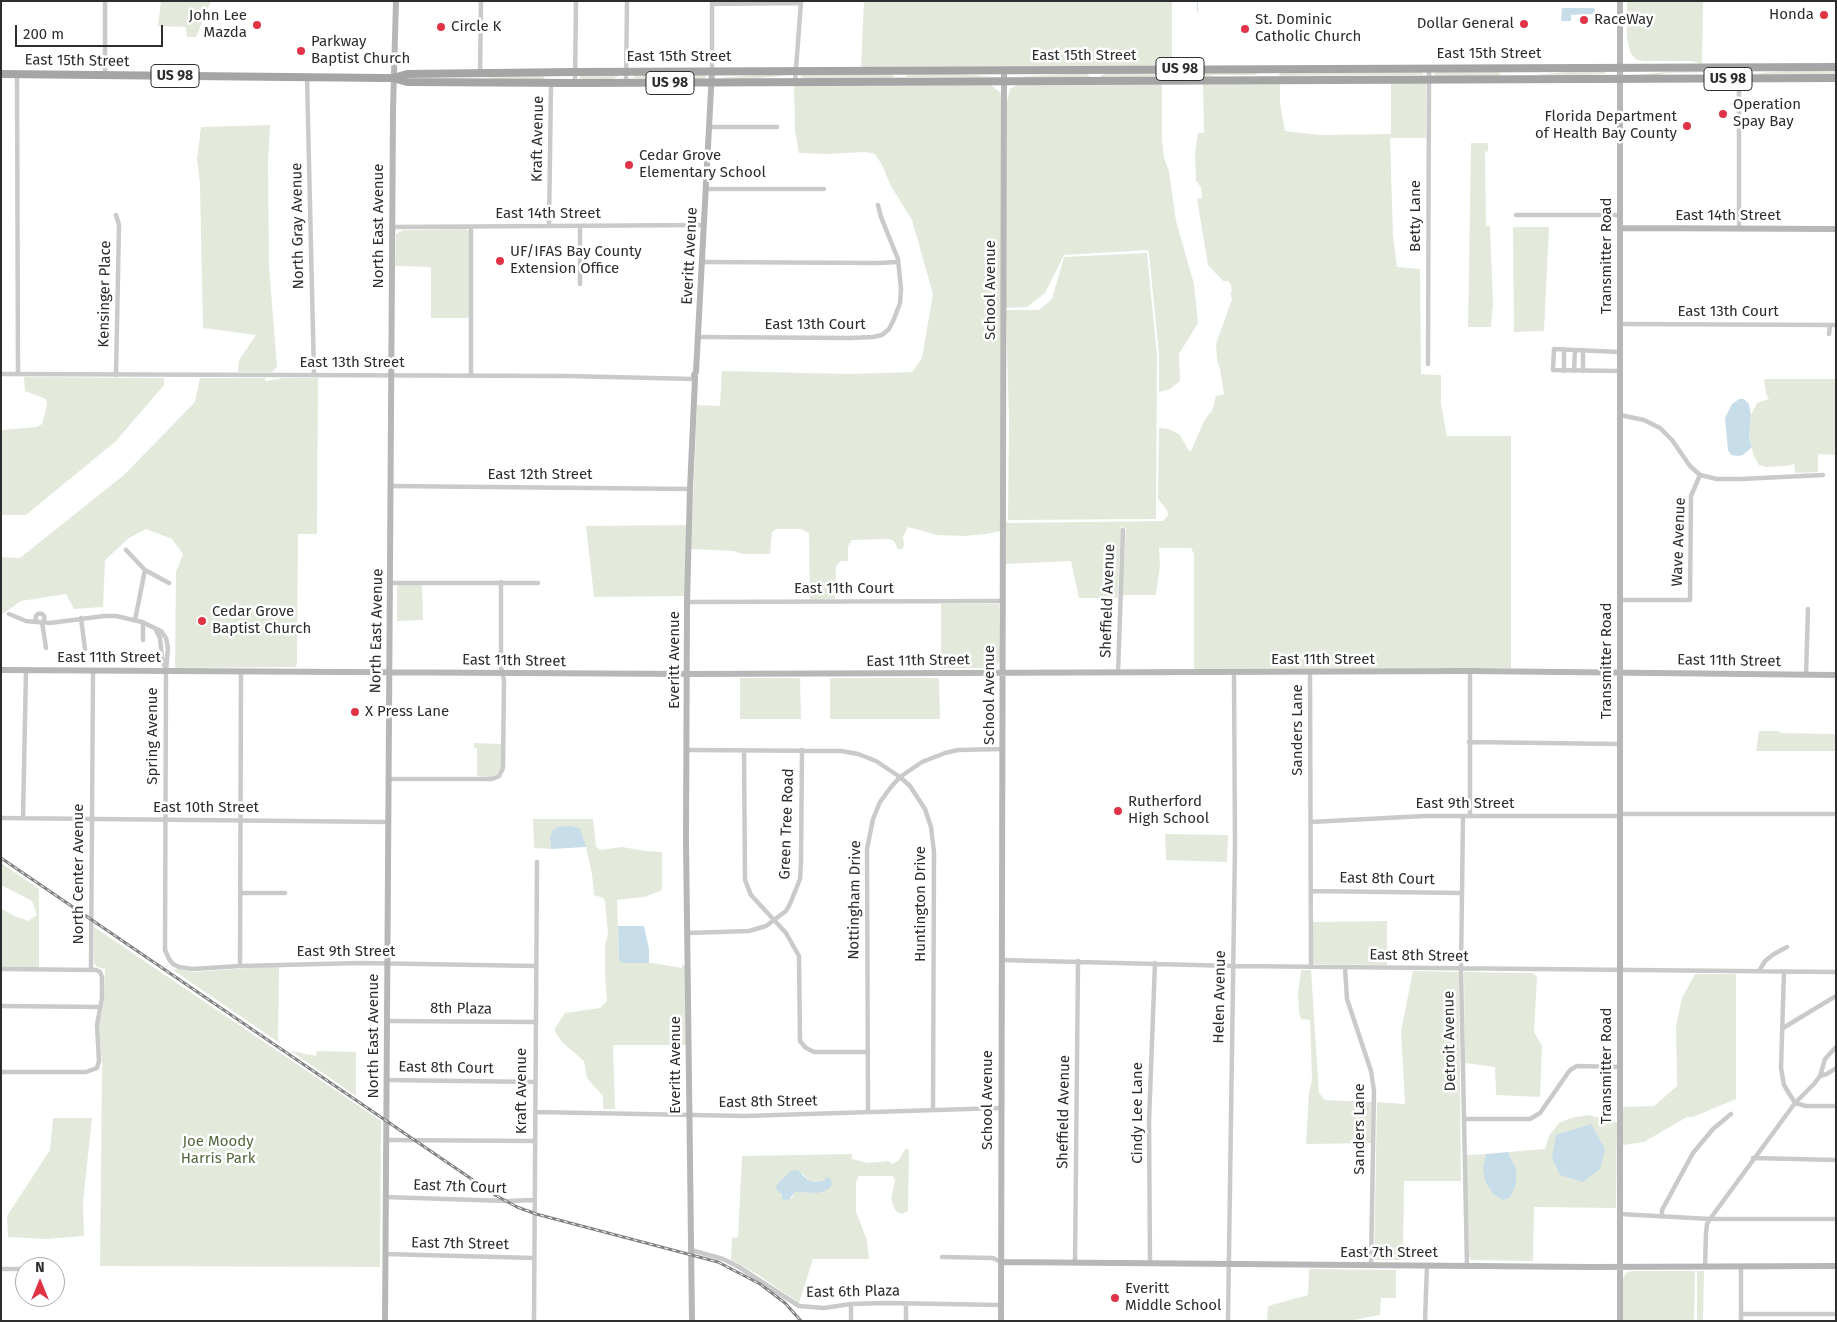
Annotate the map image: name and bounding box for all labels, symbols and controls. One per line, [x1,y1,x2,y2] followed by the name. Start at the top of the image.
[1769,6,1814,24] place label: Honda
[189,7,247,42] place label: John Lee Mazda
[1818,9,1830,21] marker: Honda
[1255,11,1361,46] place label: St. Dominic Catholic Church
[1594,11,1653,29] place label: RaceWay
[1578,14,1590,26] marker: RaceWay
[18,15,165,47] scale bar
[1417,15,1514,33] place label: Dollar General
[451,18,501,36] place label: Circle K
[1518,18,1530,30] marker: Dollar General
[251,19,263,31] marker: John Lee Mazda
[435,21,447,33] marker: Circle K
[1239,23,1251,35] marker: St. Dominic Catholic Church
[23,25,64,43] text: 200 m
[311,33,410,68] place label: Parkway Baptist Church
[295,45,307,57] marker: Parkway Baptist Church
[1436,45,1542,63] street label: East 15th Street
[1031,47,1137,65] street label: East 15th Street
[626,48,732,66] street label: East 15th Street
[24,51,130,71] street label: East 15th Street
[1156,58,1204,80] road number: US 98
[151,64,199,88] road number: US 98
[1704,68,1752,90] road number: US 98
[646,72,694,95] road number: US 98
[528,96,548,182] street label: Kraft Avenue
[1733,96,1801,131] place label: Operation Spay Bay
[1535,108,1677,143] place label: Florida Department of Health Bay County
[1717,108,1729,120] marker: Operation Spay Bay
[1681,120,1693,132] marker: Florida Department of Health Bay County
[639,147,766,182] place label: Cedar Grove Elementary School
[623,159,635,171] marker: Cedar Grove Elementary School
[288,162,308,290] street label: North Gray Avenue
[370,163,388,289] street label: North East Avenue
[1407,180,1425,252] street label: Betty Lane
[1598,198,1616,314] street label: Transmitter Road
[495,205,601,223] street label: East 14th Street
[678,207,702,305] street label: Everitt Avenue
[1675,207,1781,225] street label: East 14th Street
[95,240,115,348] street label: Kensinger Place
[982,240,1000,340] street label: School Avenue
[510,243,642,278] place label: UF/IFAS Bay County Extension Office
[494,255,506,267] marker: UF/IFAS Bay County Extension Office
[1677,303,1779,321] street label: East 13th Court
[764,316,866,334] street label: East 13th Court
[299,354,405,372] street label: East 13th Street
[487,466,593,484] street label: East 12th Street
[1668,497,1690,587] street label: Wave Avenue
[1097,544,1119,658] street label: Sheffield Avenue
[367,568,387,694] street label: North East Avenue
[794,580,894,598] street label: East 11th Court
[212,603,311,638] place label: Cedar Grove Baptist Church
[1598,603,1616,719] street label: Transmitter Road
[666,611,684,709] street label: Everitt Avenue
[196,615,208,627] marker: Cedar Grove Baptist Church
[981,645,999,745] street label: School Avenue
[57,649,161,667] street label: East 11th Street
[462,651,566,671] street label: East 11th Street
[866,651,970,671] street label: East 11th Street
[1271,651,1375,669] street label: East 11th Street
[1677,651,1781,671] street label: East 11th Street
[1289,684,1307,776] street label: Sanders Lane
[144,687,162,785] street label: Spring Avenue
[365,703,449,721] place label: X Press Lane
[349,706,361,718] marker: X Press Lane
[776,768,798,880] street label: Green Tree Road
[1128,793,1209,828] place label: Rutherford High School
[1416,795,1514,813] street label: East 9th Street
[153,799,259,817] street label: East 10th Street
[70,804,88,944] street label: North Center Avenue
[1112,805,1124,817] marker: Rutherford High School
[845,840,865,960] street label: Nottingham Drive
[912,846,930,962] street label: Huntington Drive
[1339,869,1435,889] street label: East 8th Court
[297,943,395,961] street label: East 9th Street
[1369,946,1469,966] street label: East 8th Street
[1210,950,1230,1044] street label: Helen Avenue
[365,973,383,1099] street label: North East Avenue
[1440,990,1460,1092] street label: Detroit Avenue
[430,999,492,1019] street label: 8th Plaza
[1598,1008,1616,1124] street label: Transmitter Road
[667,1016,685,1114] street label: Everitt Avenue
[513,1048,531,1134] street label: Kraft Avenue
[979,1050,997,1150] street label: School Avenue
[1054,1055,1074,1169] street label: Sheffield Avenue
[398,1058,494,1078] street label: East 8th Court
[1129,1062,1147,1164] street label: Cindy Lee Lane
[1351,1083,1369,1175] street label: Sanders Lane
[718,1092,818,1112] street label: East 8th Street
[181,1133,255,1168] park label: Joe Moody Harris Park
[413,1176,507,1198] street label: East 7th Court
[411,1234,509,1254] street label: East 7th Street
[1340,1244,1438,1262] street label: East 7th Street
[15,1257,65,1307] north arrow
[35,1259,45,1276] text: N
[1125,1280,1221,1315] place label: Everitt Middle School
[806,1282,900,1302] street label: East 6th Plaza
[1109,1292,1121,1304] marker: Everitt Middle School

